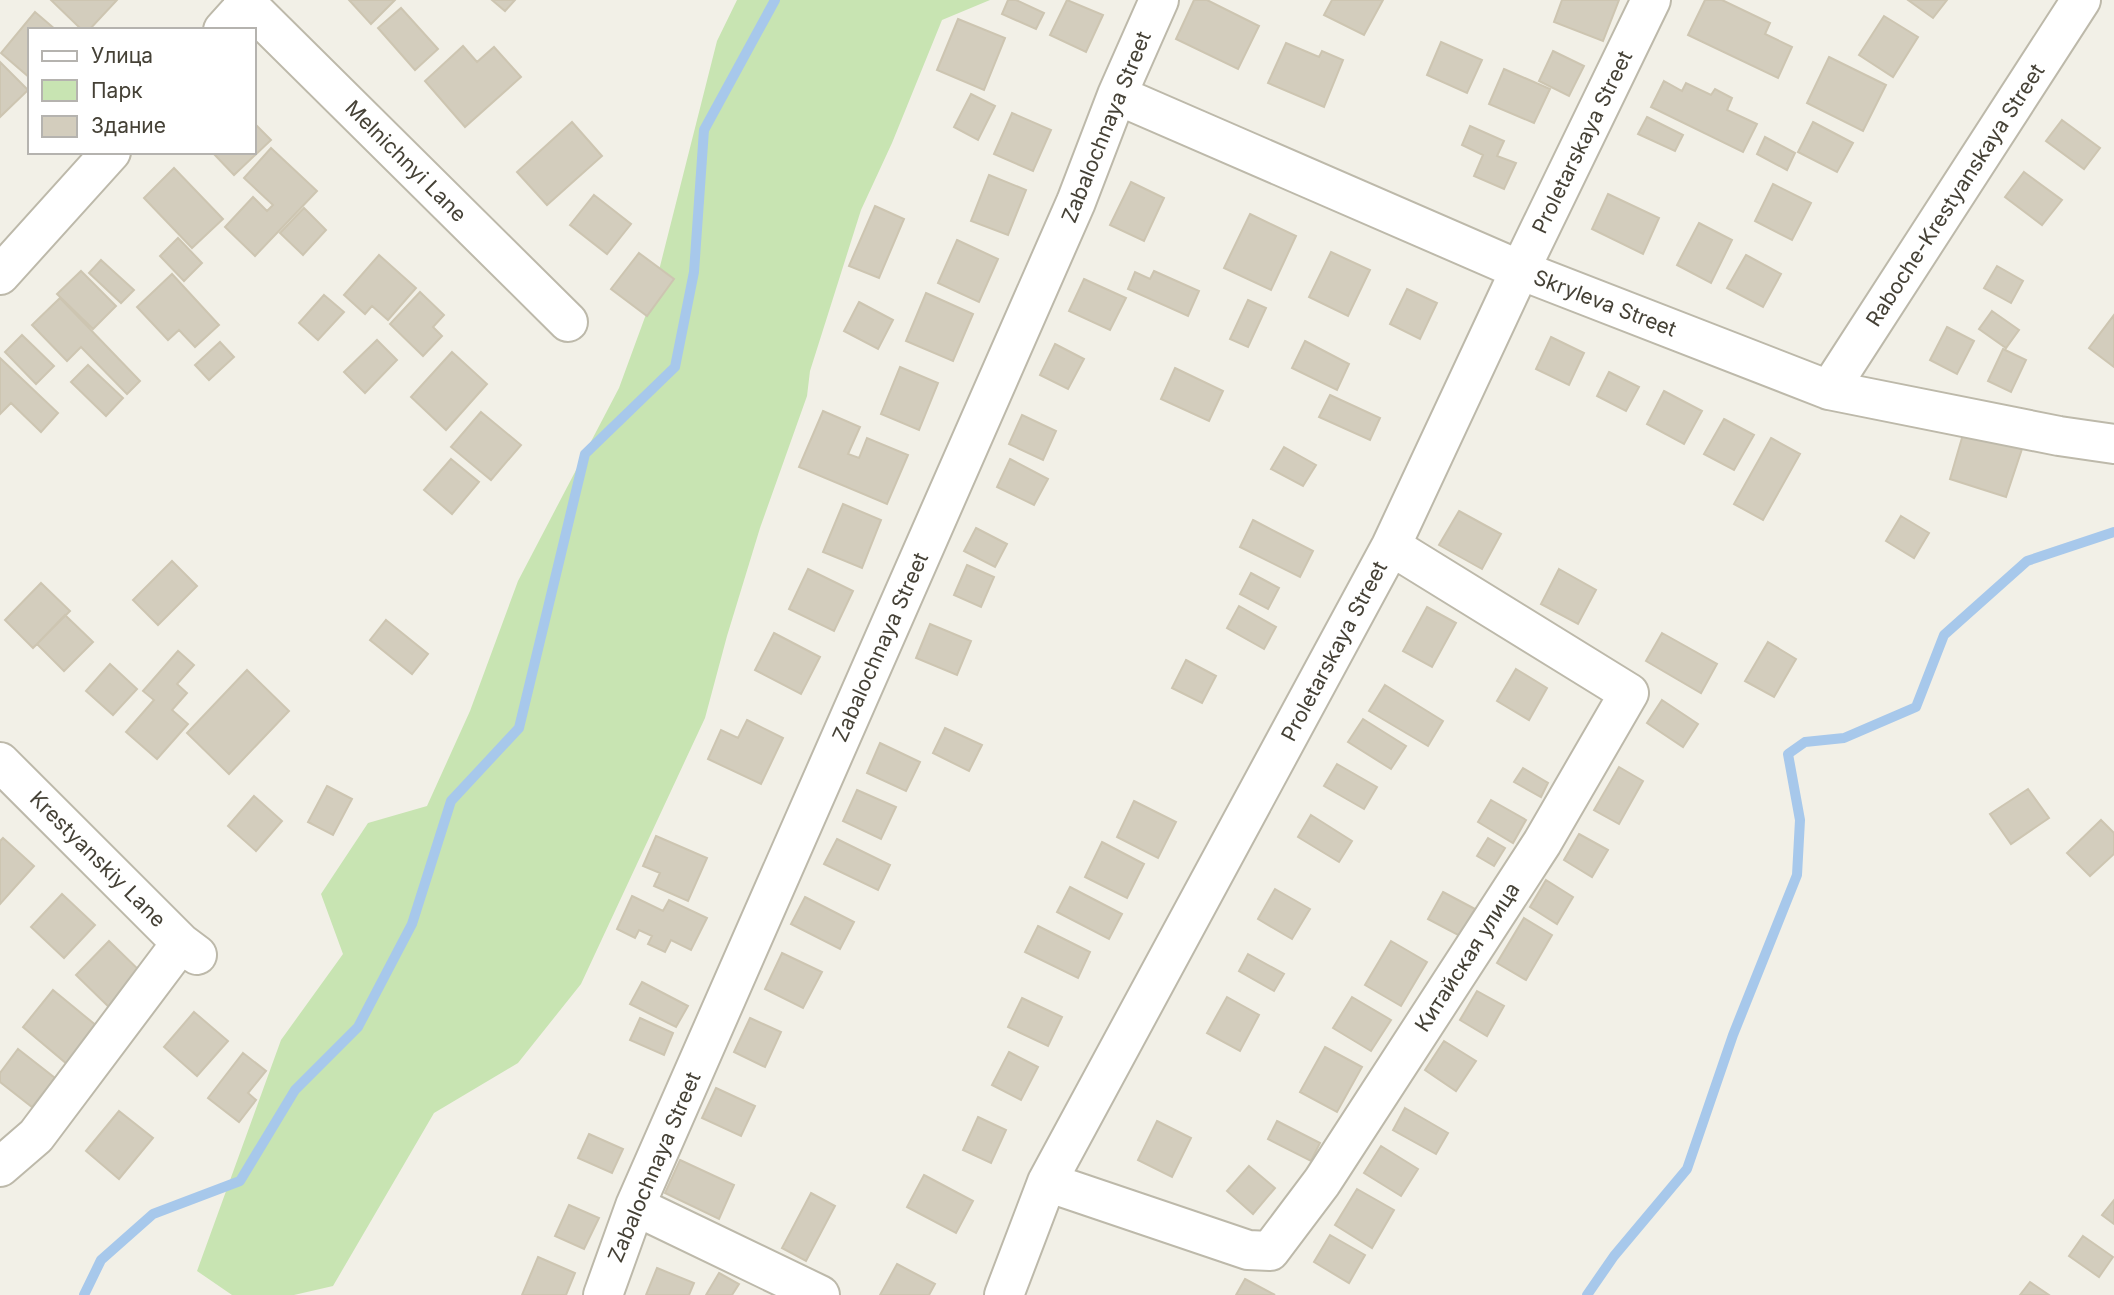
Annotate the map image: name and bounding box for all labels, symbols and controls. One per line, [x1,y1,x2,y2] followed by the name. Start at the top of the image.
[1056,27,1156,226] street label: Zabalochnaya Street
[28,28,256,154] legend
[91,43,153,68] text: Улица
[1527,46,1637,237] street label: Proletarskaya Street
[1861,59,2049,331] street label: Raboche-Krestyanskaya Street
[91,78,143,103] text: Парк
[340,95,472,227] street label: Melnichnyi Lane
[91,113,166,138] text: Здание
[1530,264,1680,342] street label: Skryleva Street
[827,548,933,745] street label: Zabalochnaya Street
[1276,557,1392,745] street label: Proletarskaya Street
[25,786,171,932] street label: Krestyanskiy Lane
[1409,878,1525,1036] street label: Китайская улица
[603,1068,706,1266] street label: Zabalochnaya Street

